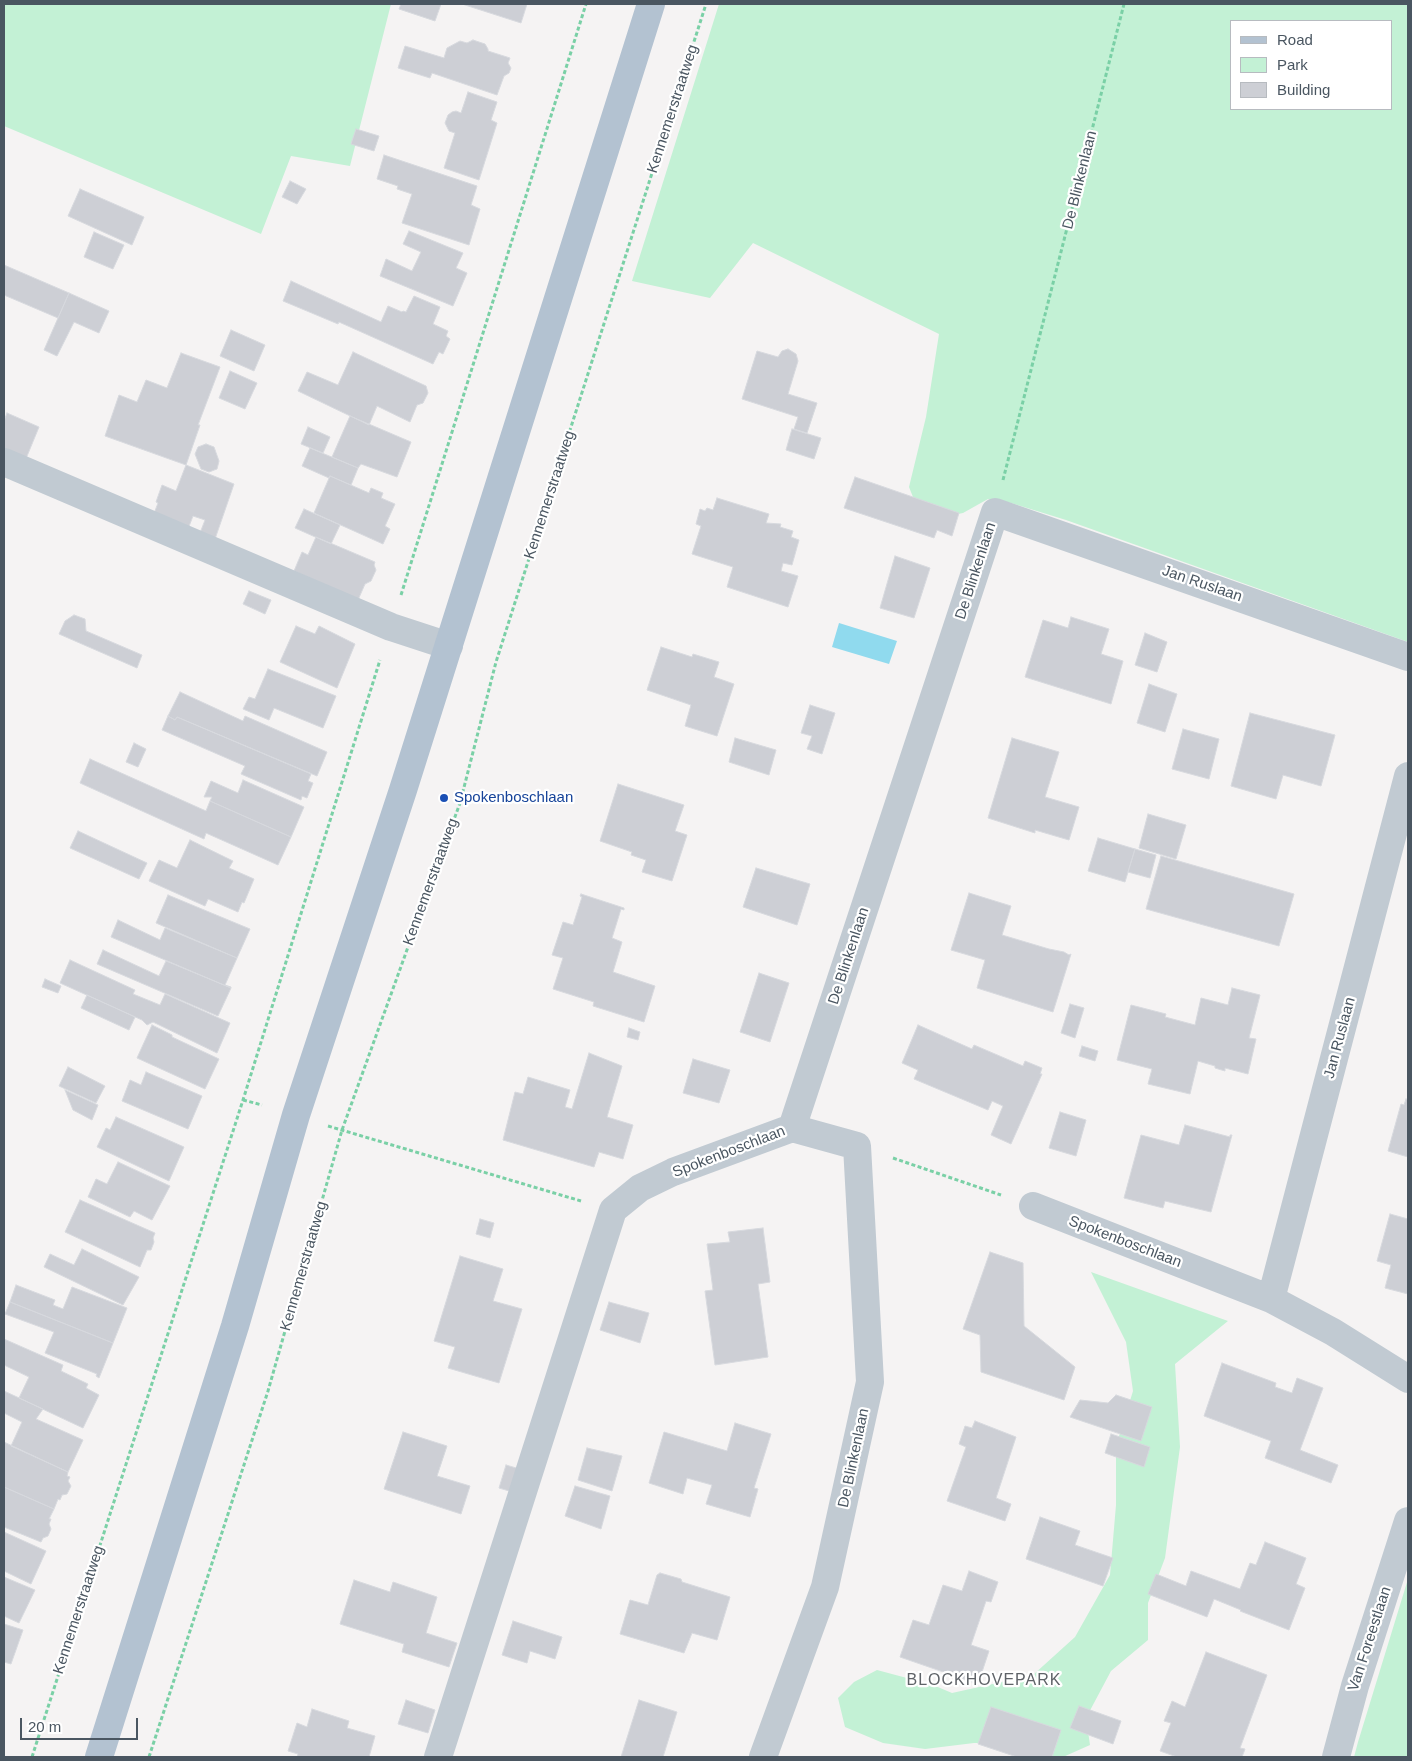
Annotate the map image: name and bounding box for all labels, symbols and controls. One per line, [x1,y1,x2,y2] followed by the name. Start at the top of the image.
[1230,20,1392,110] legend
[1277,31,1313,48] text: Road
[644,42,702,176] street label: Kennemerstraatweg
[1277,56,1308,73] text: Park
[1277,81,1330,98] text: Building
[1059,129,1101,231] street label: De Blinkenlaan
[521,428,579,562] street label: Kennemerstraatweg
[952,520,1000,622] street label: De Blinkenlaan
[1160,562,1244,606] street label: Jan Ruslaan
[454,789,573,807] place label: Spokenboschlaan
[438,792,450,804] marker: Spokenboschlaan
[400,816,462,948] street label: Kennemerstraatweg
[825,905,873,1007] street label: De Blinkenlaan
[1321,995,1359,1081] street label: Jan Ruslaan
[670,1122,788,1182] street label: Spokenboschlaan
[277,1199,331,1333] street label: Kennemerstraatweg
[1066,1212,1184,1272] street label: Spokenboschlaan
[835,1407,873,1509] street label: De Blinkenlaan
[50,1543,108,1677] street label: Kennemerstraatweg
[1345,1584,1395,1694] street label: Van Foreestlaan
[905,1671,1063,1691] district label: BLOCKHOVEPARK
[22,1708,140,1740] scale bar
[28,1718,61,1735] text: 20 m

